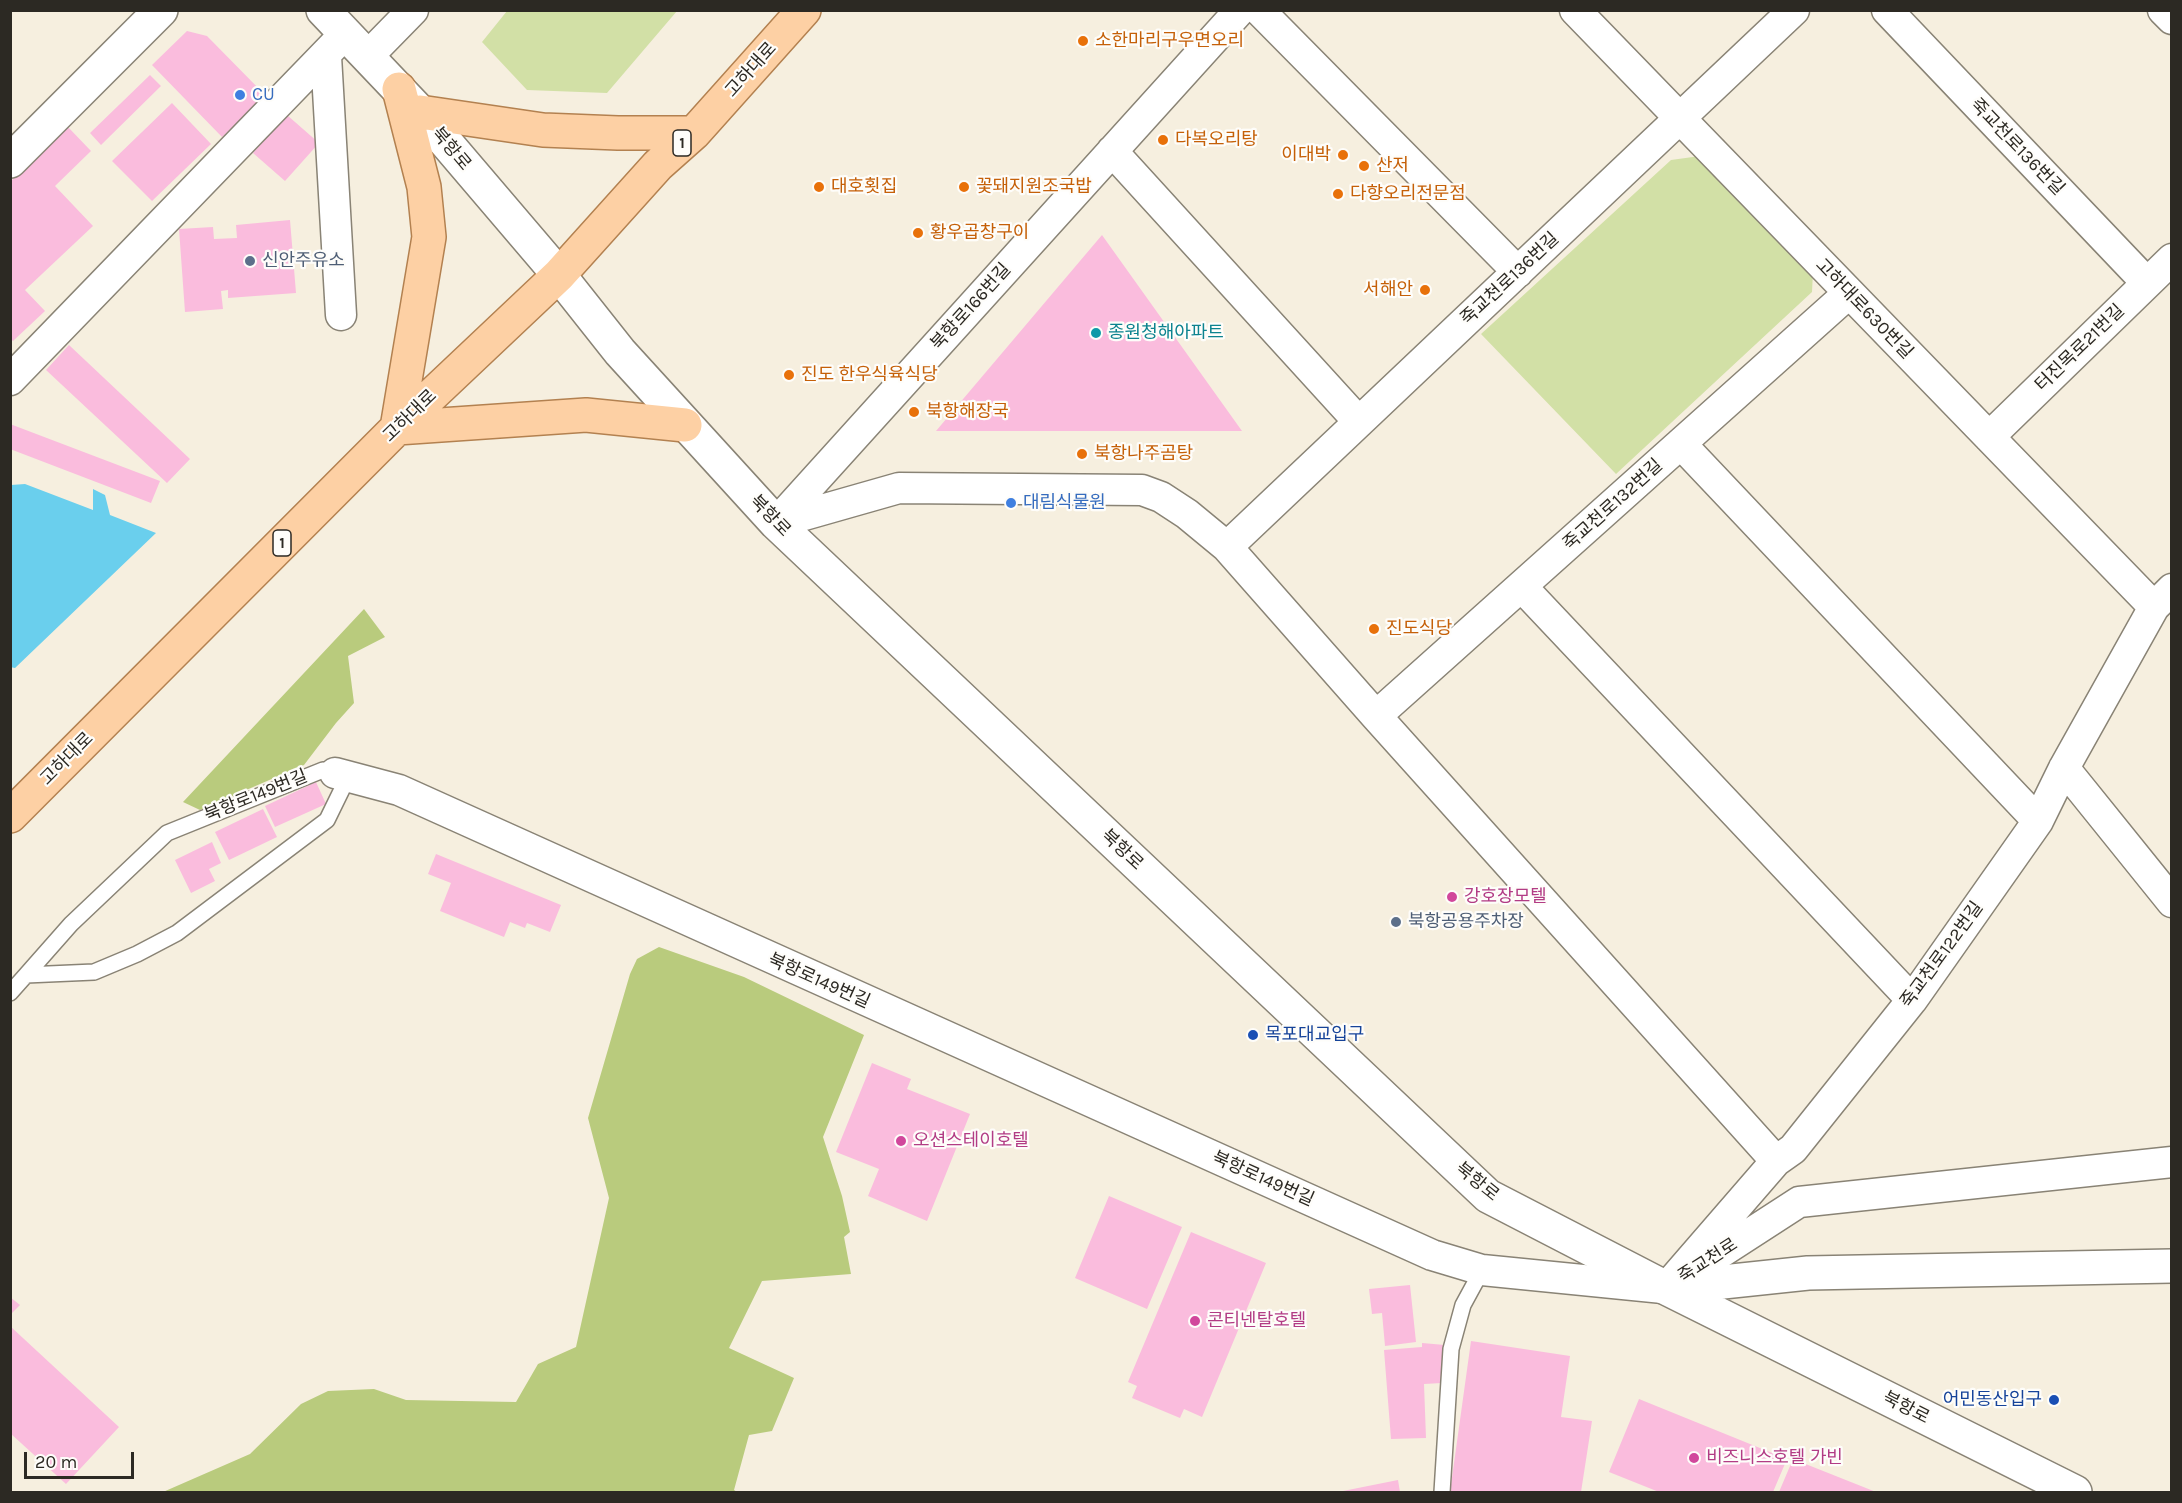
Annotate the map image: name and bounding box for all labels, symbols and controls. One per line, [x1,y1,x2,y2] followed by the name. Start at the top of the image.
[1095,30,1244,52] place label: 소한마리구우면오리
[1076,34,1090,48] marker: 소한마리구우면오리
[721,38,781,102] street label: 고하대로
[252,84,275,106] place label: CU
[233,88,247,102] marker: CU
[1965,94,2069,200] street label: 죽교천로136번길
[427,123,475,175] street label: 북항로
[1175,129,1258,151] place label: 다복오리탕
[673,130,691,156] road number: 1
[1156,133,1170,147] marker: 다복오리탕
[1281,144,1331,166] place label: 이대박
[1336,148,1350,162] marker: 이대박
[1376,155,1409,177] place label: 산저
[1357,159,1371,173] marker: 산저
[831,176,897,198] place label: 대호횟집
[976,176,1092,198] place label: 꽃돼지원조국밥
[812,180,826,194] marker: 대호횟집
[957,180,971,194] marker: 꽃돼지원조국밥
[1350,183,1466,205] place label: 다향오리전문점
[1331,187,1345,201] marker: 다향오리전문점
[930,222,1029,244] place label: 황우곱창구이
[911,226,925,240] marker: 황우곱창구이
[1456,228,1564,330] street label: 죽교천로136번길
[262,250,345,272] place label: 신안주유소
[243,254,257,268] marker: 신안주유소
[1811,254,1917,364] street label: 고하대로630번길
[926,259,1016,355] street label: 북항로166번길
[1363,279,1413,301] place label: 서해안
[1418,283,1432,297] marker: 서해안
[2031,300,2129,396] street label: 터진목로21번길
[1108,322,1224,344] place label: 종원청해아파트
[1089,326,1103,340] marker: 종원청해아파트
[801,364,938,386] place label: 진도 한우식육식당
[782,368,796,382] marker: 진도 한우식육식당
[379,385,441,447] street label: 고하대로
[926,401,1009,423] place label: 북항해장국
[907,405,921,419] marker: 북항해장국
[1094,443,1193,465] place label: 북항나주곰탕
[1075,447,1089,461] marker: 북항나주곰탕
[1559,455,1667,555] street label: 죽교천로132번길
[745,491,795,541] street label: 북항로
[1023,492,1106,514] place label: 대림식물원
[1004,496,1018,510] marker: 대림식물원
[273,530,291,556] road number: 1
[1386,618,1452,640] place label: 진도식당
[1367,622,1381,636] marker: 진도식당
[36,728,98,790] street label: 고하대로
[201,766,311,826] street label: 북항로149번길
[1096,825,1148,875] street label: 북항로
[1464,886,1547,908] place label: 강호장모텔
[1445,890,1459,904] marker: 강호장모텔
[1896,898,1988,1012] street label: 죽교천로122번길
[1408,911,1524,933] place label: 북항공용주차장
[1389,915,1403,929] marker: 북항공용주차장
[765,949,873,1013] street label: 북항로149번길
[1265,1024,1364,1046] place label: 목포대교입구
[1246,1028,1260,1042] marker: 목포대교입구
[913,1130,1029,1152] place label: 오션스테이호텔
[894,1134,908,1148] marker: 오션스테이호텔
[1209,1147,1317,1211] street label: 북항로149번길
[1451,1158,1503,1206] street label: 북항로
[1674,1234,1742,1288] street label: 죽교천로
[1207,1310,1306,1332] place label: 콘티넨탈호텔
[1188,1314,1202,1328] marker: 콘티넨탈호텔
[1879,1387,1933,1429] street label: 북항로
[1943,1389,2042,1411] place label: 어민동산입구
[2047,1393,2061,1407] marker: 어민동산입구
[27,1440,136,1478] scale bar
[1706,1447,1843,1469] place label: 비즈니스호텔 가빈
[35,1451,77,1473] text: 20 m
[1687,1451,1701,1465] marker: 비즈니스호텔 가빈

